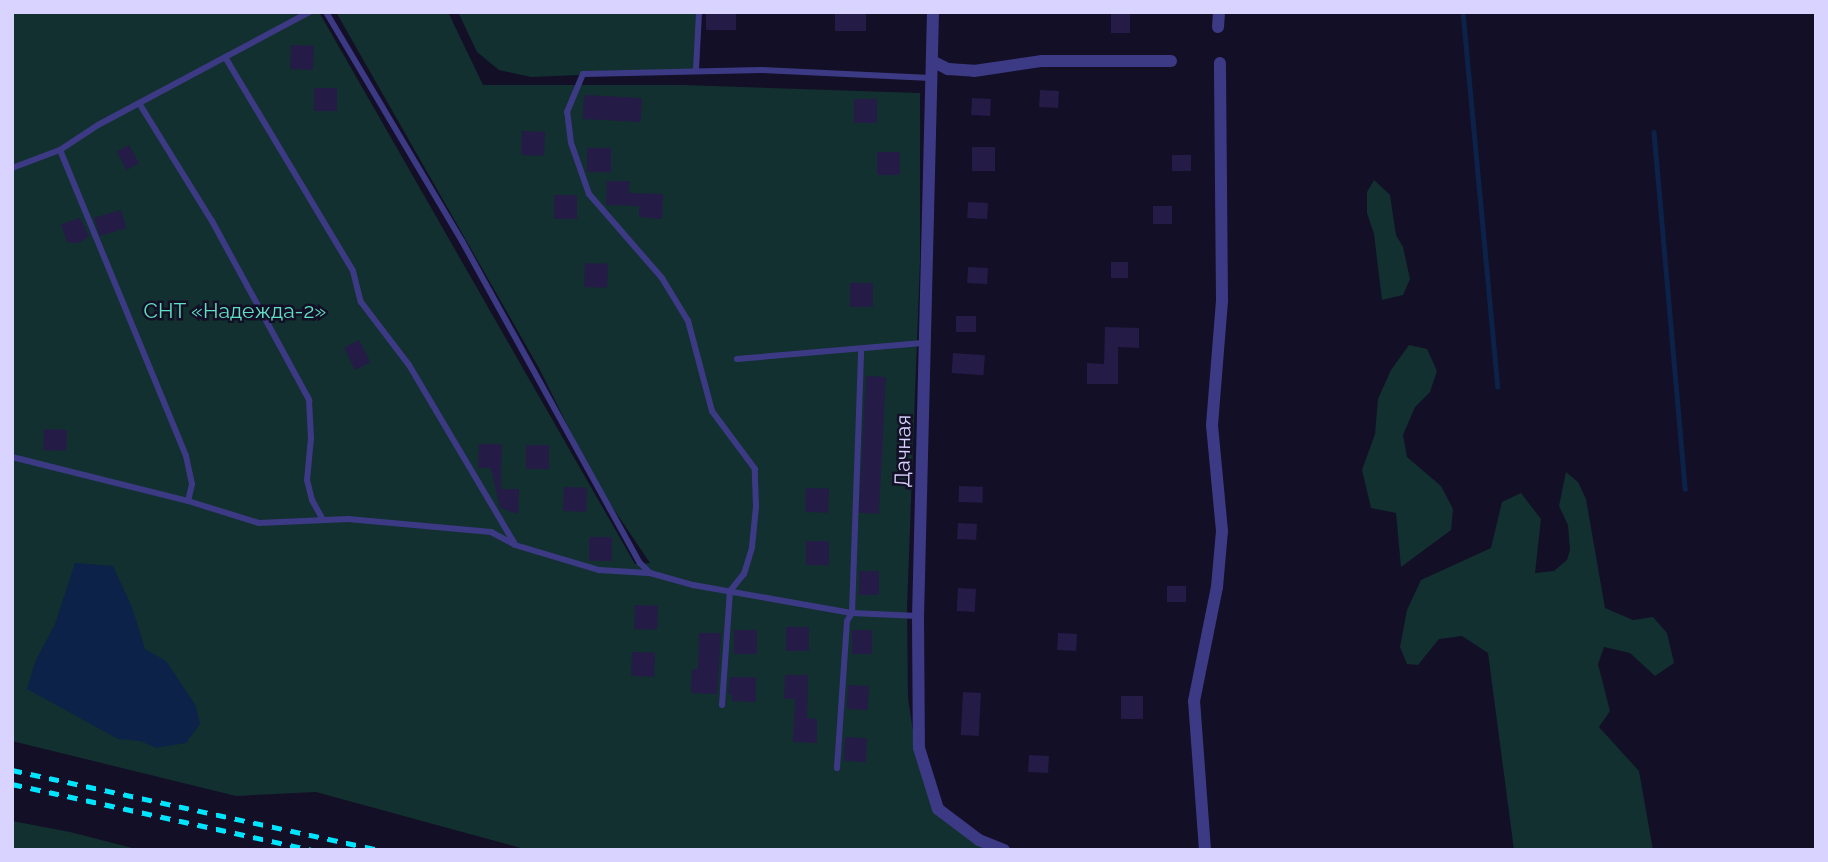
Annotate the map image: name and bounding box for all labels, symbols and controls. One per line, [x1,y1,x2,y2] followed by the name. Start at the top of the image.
[143,298,327,324] park label: СНТ «Надежда-2»
[890,414,916,488] street label: Дачная

